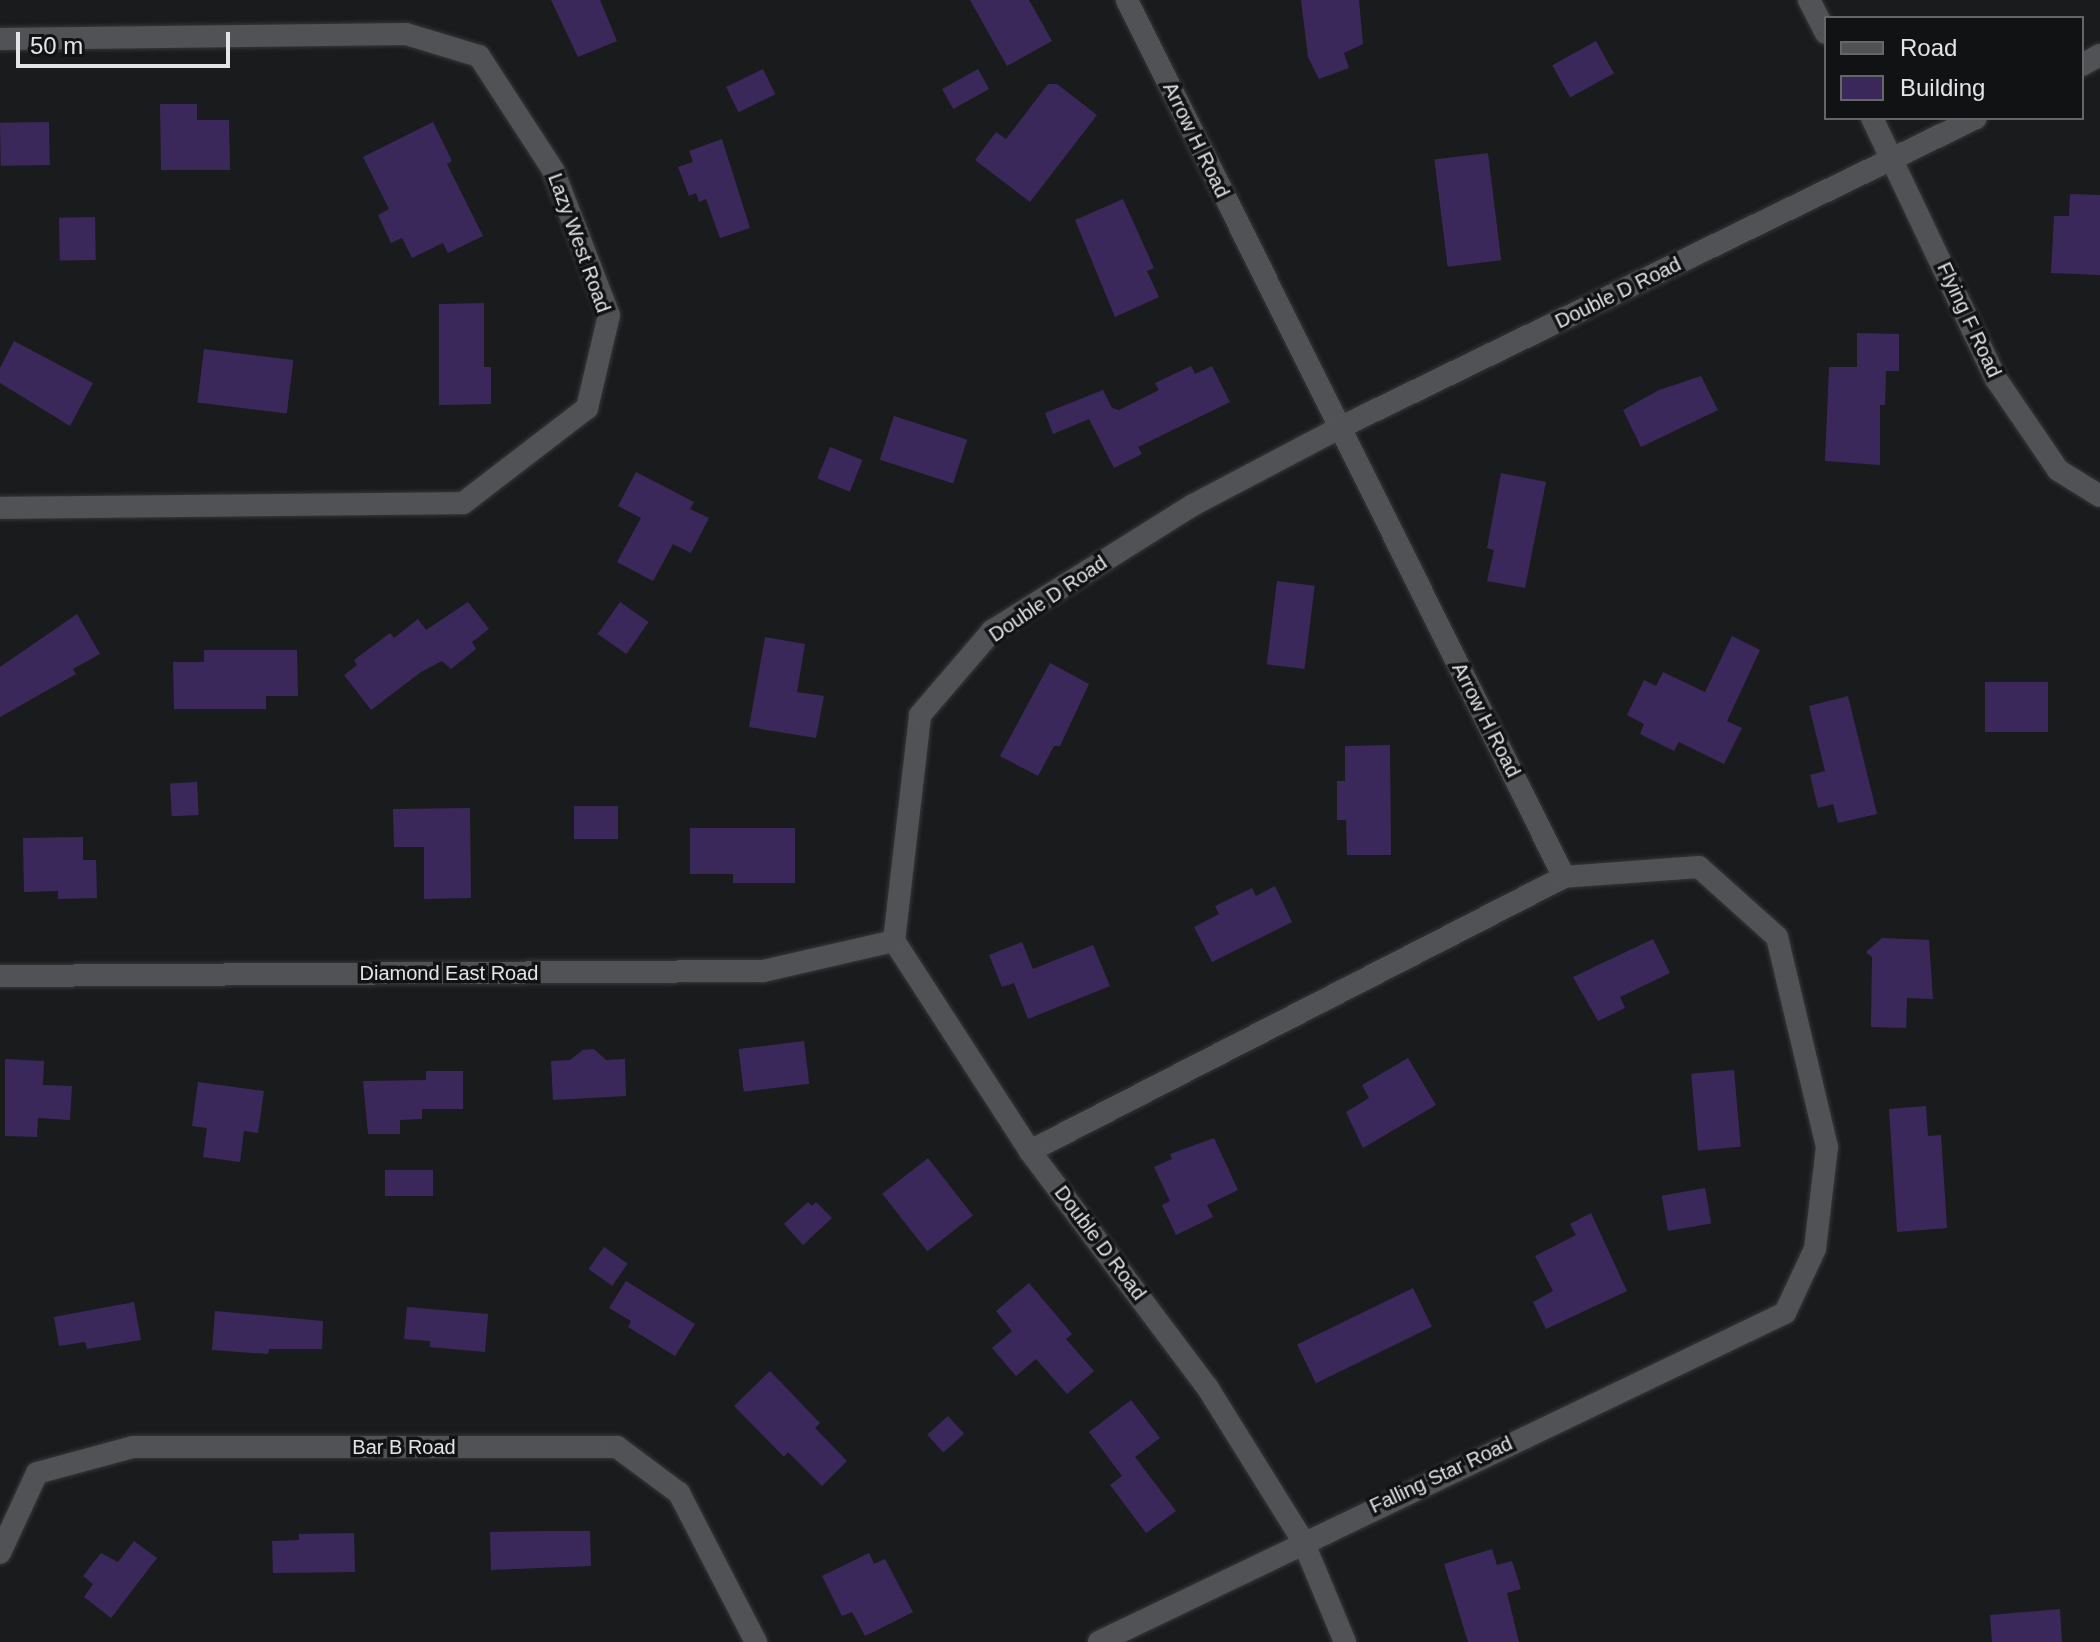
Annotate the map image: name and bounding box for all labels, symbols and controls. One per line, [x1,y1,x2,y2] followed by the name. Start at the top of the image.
[20,16,234,66] scale bar
[1824,16,2084,120] legend
[30,32,83,59] text: 50 m
[1900,34,1957,61] text: Road
[1900,74,1985,101] text: Building
[1158,78,1234,202] street label: Arrow H Road
[543,170,615,316] street label: Lazy West Road
[1551,252,1685,334] street label: Double D Road
[1932,259,2006,381] street label: Flying F Road
[985,551,1111,647] street label: Double D Road
[1447,659,1525,781] street label: Arrow H Road
[360,961,538,985] street label: Diamond East Road
[1049,1181,1151,1305] street label: Double D Road
[1366,1431,1516,1519] street label: Falling Star Road
[352,1435,456,1459] street label: Bar B Road

